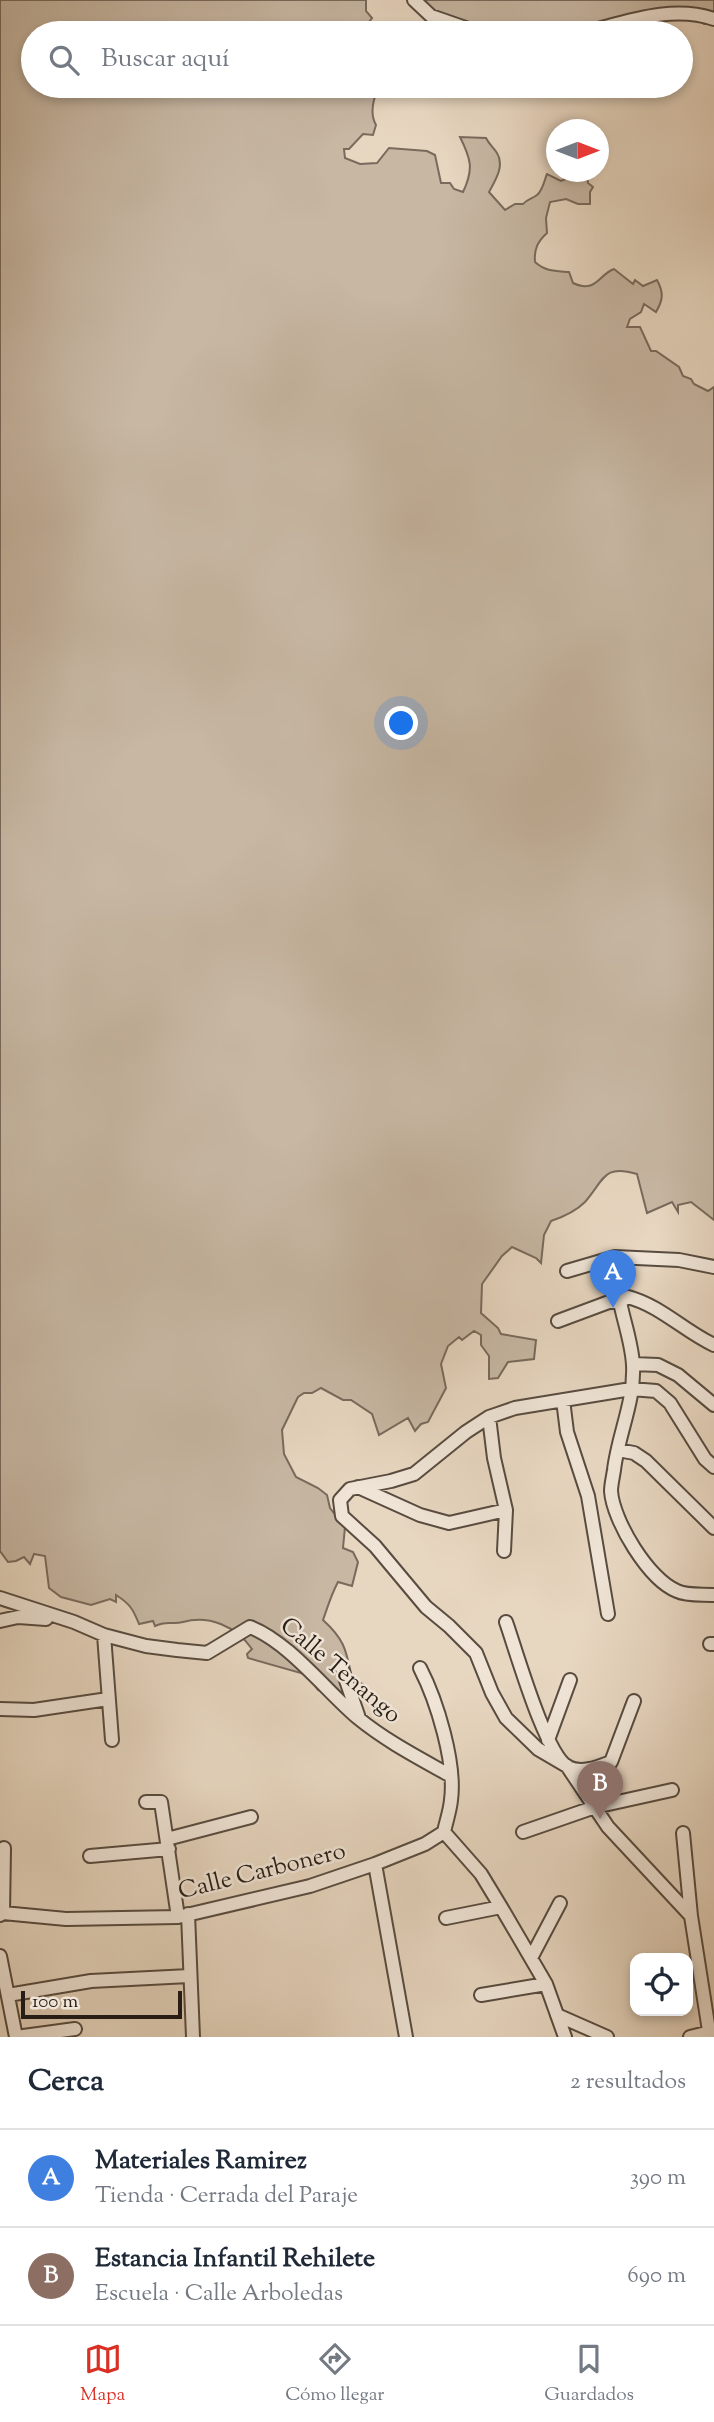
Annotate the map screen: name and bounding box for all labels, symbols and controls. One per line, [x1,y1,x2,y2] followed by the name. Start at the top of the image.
[21,21,693,98] search box
[45,41,83,79] icon: search
[101,41,230,78] text: Buscar aquí
[546,119,609,182] north arrow
[384,706,418,740] your location
[590,1250,636,1308] pin: A
[272,1610,408,1732] street label: Calle Tenango
[577,1761,623,1819] pin: B
[175,1835,349,1909] street label: Calle Carbonero
[630,1953,693,2016] map controls
[630,1953,693,2016] button: locate
[21,1988,182,2020] scale bar
[32,1989,78,2016] text: 100 m
[28,2061,104,2104] text: Cerca
[570,2066,686,2099] text: 2 resultados
[95,2143,307,2180] text: Materiales Ramirez
[42,2162,60,2195] text: A
[630,2162,686,2195] text: 390 m
[95,2180,358,2213] text: Tienda · Cerrada del Paraje
[95,2241,375,2278] text: Estancia Infantil Rehilete
[44,2260,58,2293] text: B
[627,2260,686,2293] text: 690 m
[95,2278,343,2311] text: Escuela · Calle Arboledas
[80,2340,125,2409] tab: Mapa
[285,2340,384,2409] tab: Cómo llegar
[544,2340,634,2409] tab: Guardados

